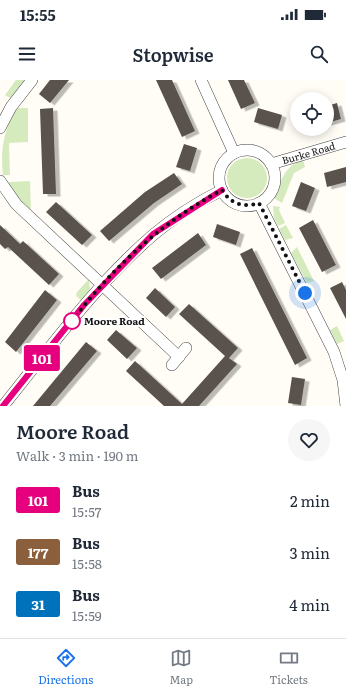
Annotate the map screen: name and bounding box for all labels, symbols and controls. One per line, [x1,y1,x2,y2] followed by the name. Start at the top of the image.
[20,3,56,26] text: 15:55
[132,41,214,68] text: Stopwise
[16,43,38,65] icon: menu
[308,43,330,65] icon: search
[290,92,334,136] map controls
[290,92,334,136] button: locate
[280,138,337,167] street label: Burke Road
[295,283,315,303] your location
[63,312,81,330] marker: Moore Road
[84,313,145,328] place label: Moore Road
[19,345,65,371] line badge: 101
[32,348,52,368] text: 101
[16,417,129,445] text: Moore Road
[288,419,330,461] button: heart
[16,446,138,465] text: Walk · 3 min · 190 m
[72,479,100,502] text: Bus
[290,489,330,512] text: 2 min
[28,490,48,510] text: 101
[72,502,101,521] text: 15:57
[72,531,100,554] text: Bus
[289,541,330,564] text: 3 min
[28,542,48,562] text: 177
[72,554,102,573] text: 15:58
[72,583,100,606] text: Bus
[289,593,330,616] text: 4 min
[31,594,45,614] text: 31
[72,606,102,625] text: 15:59
[38,647,93,687] tab: Directions
[170,647,193,687] tab: Map
[269,647,308,687] tab: Tickets

